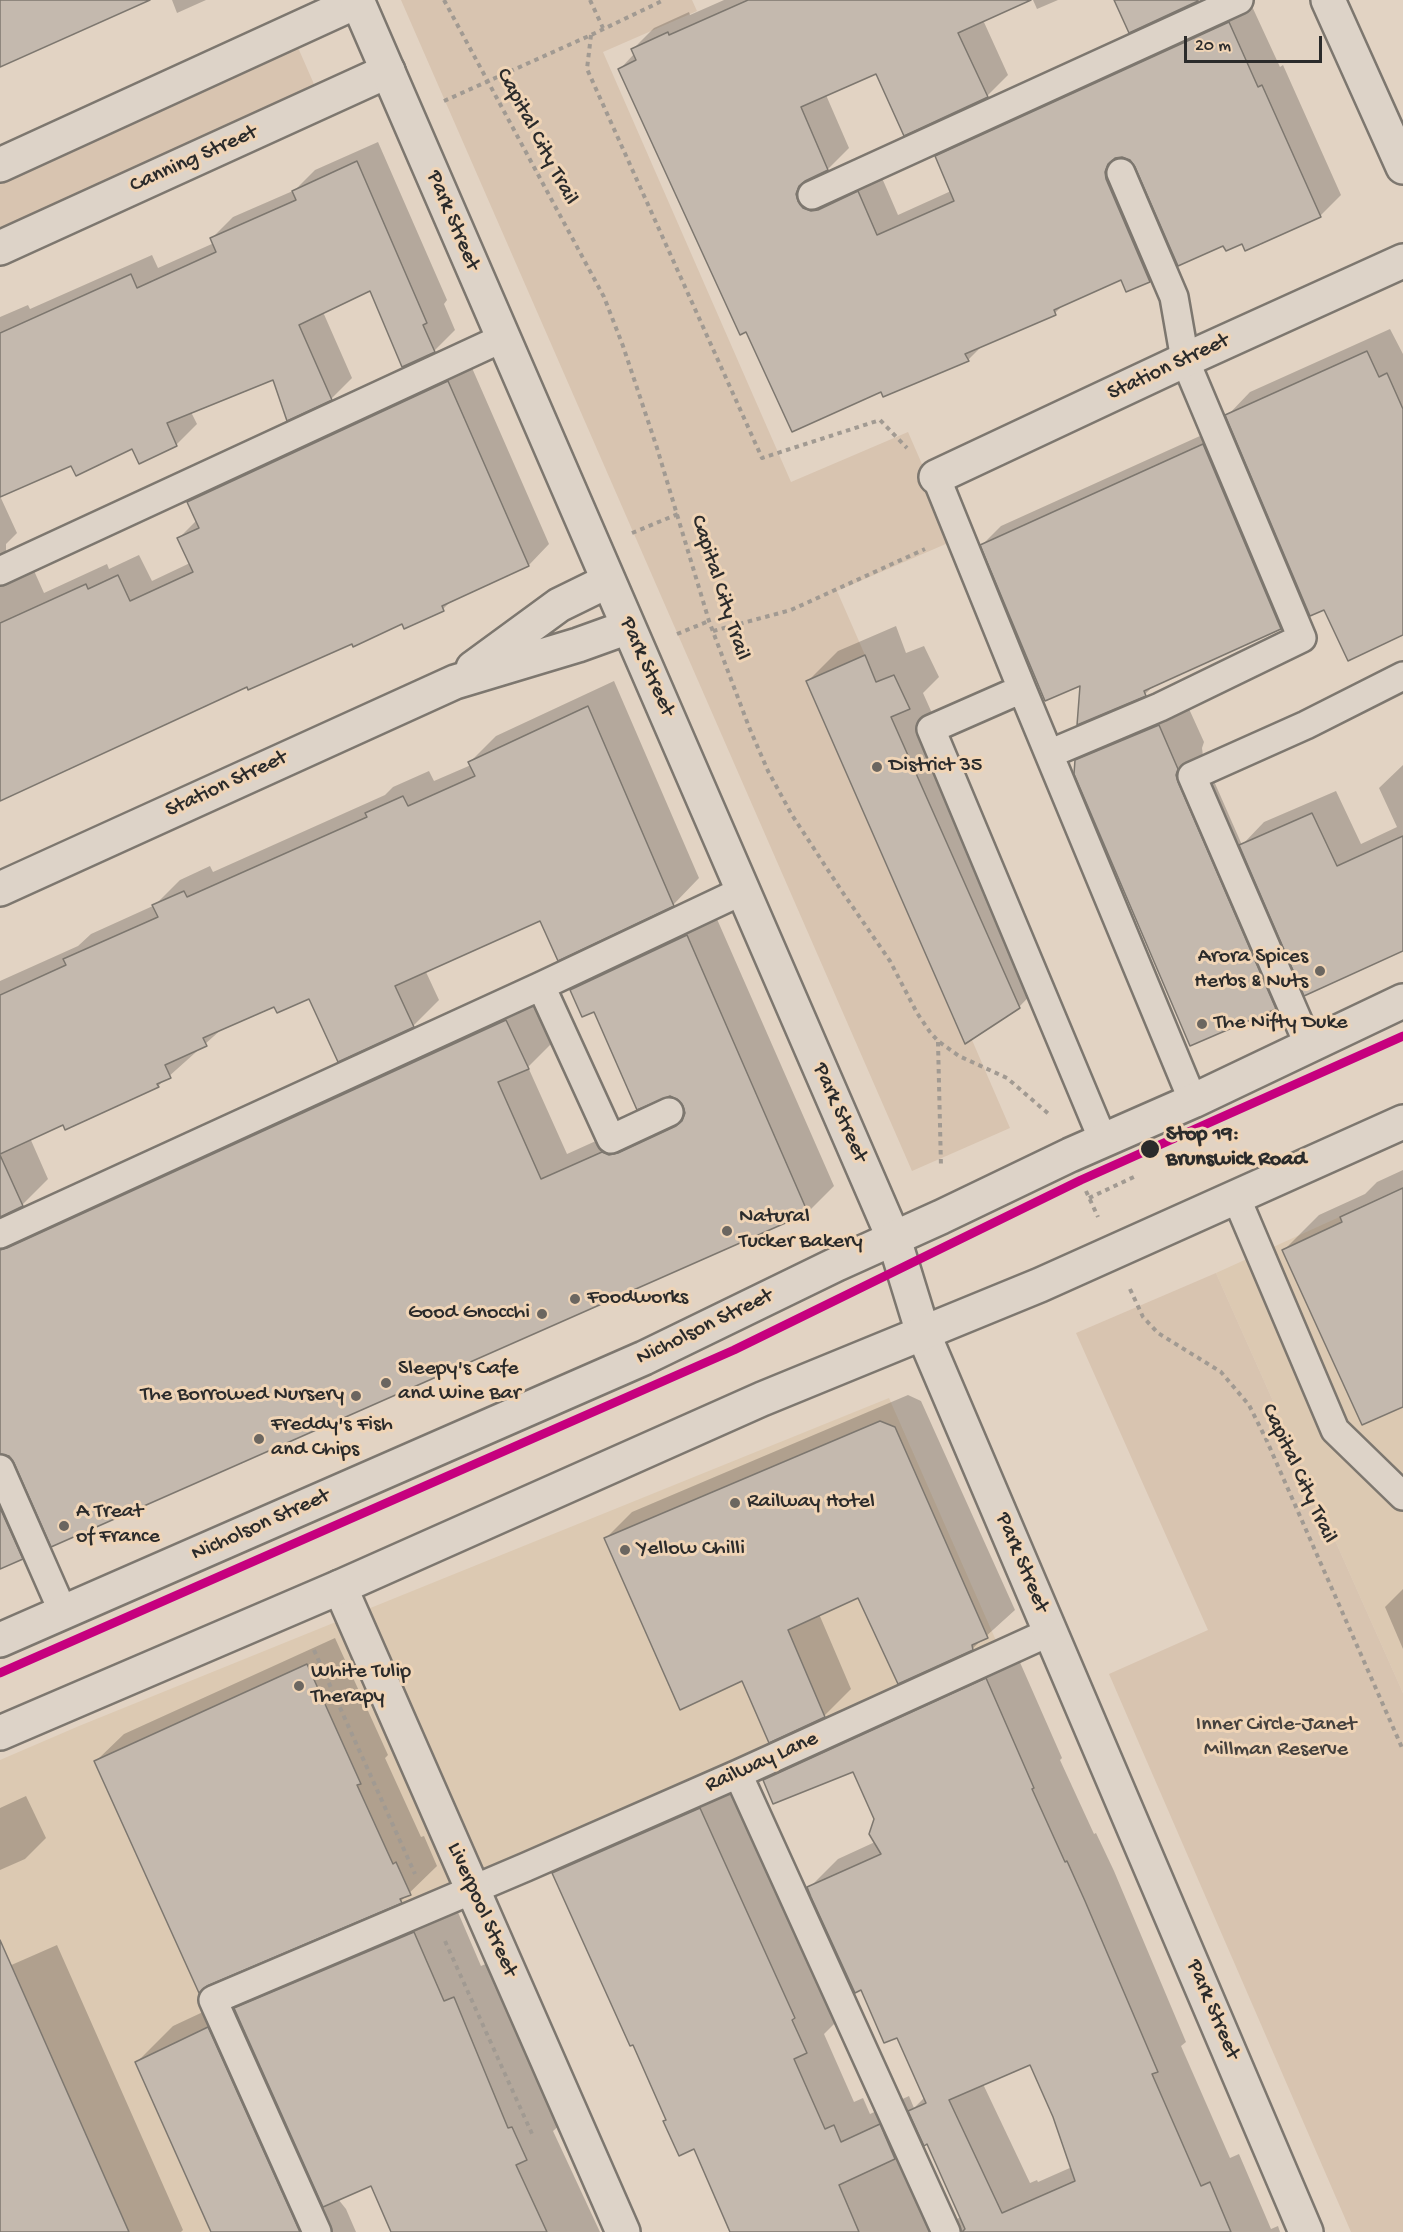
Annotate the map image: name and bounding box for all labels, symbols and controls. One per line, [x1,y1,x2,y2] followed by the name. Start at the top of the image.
[1187,24,1325,62] scale bar
[1195,36,1231,57] text: 20 m
[489,64,583,210] street label: Capital City Trail
[126,120,262,200] street label: Canning Street
[419,167,485,275] street label: Park Street
[1104,328,1234,408] street label: Station Street
[683,512,755,664] street label: Capital City Trail
[612,613,680,721] street label: Park Street
[162,745,292,825] street label: Station Street
[889,754,982,780] place label: District 35
[870,760,884,774] marker: District 35
[1194,945,1308,996] place label: Arora Spices Herbs & Nuts
[1313,964,1327,978] marker: Arora Spices Herbs & Nuts
[1214,1011,1348,1037] place label: The Nifty Duke
[1195,1017,1209,1031] marker: The Nifty Duke
[805,1059,873,1167] street label: Park Street
[1166,1123,1306,1174] place label: Stop 19: Brunswick Road
[1139,1138,1161,1160] marker: Stop 19: Brunswick Road
[739,1205,863,1256] place label: Natural Tucker Bakery
[720,1224,734,1238] marker: Natural Tucker Bakery
[632,1284,778,1372] street label: Nicholson Street
[587,1286,688,1312] place label: Foodworks
[568,1292,582,1306] marker: Foodworks
[408,1301,530,1327] place label: Good Gnocchi
[535,1307,549,1321] marker: Good Gnocchi
[398,1357,521,1408] place label: Sleepy's Cafe and Wine Bar
[379,1376,393,1390] marker: Sleepy's Cafe and Wine Bar
[140,1383,344,1409] place label: The Borrowed Nursery
[349,1389,363,1403] marker: The Borrowed Nursery
[1254,1400,1342,1548] street label: Capital City Trail
[271,1413,393,1464] place label: Freddy's Fish and Chips
[252,1432,266,1446] marker: Freddy's Fish and Chips
[188,1484,334,1568] street label: Nicholson Street
[747,1490,875,1516] place label: Railway Hotel
[728,1496,742,1510] marker: Railway Hotel
[76,1500,160,1552] place label: A Treat of France
[988,1509,1054,1617] street label: Park Street
[57,1519,71,1533] marker: A Treat of France
[637,1537,745,1563] place label: Yellow Chilli
[618,1543,632,1557] marker: Yellow Chilli
[311,1660,411,1712] place label: White Tulip Therapy
[292,1679,306,1693] marker: White Tulip Therapy
[1196,1713,1356,1765] park label: Inner Circle-Janet Millman Reserve
[701,1726,823,1800] street label: Railway Lane
[440,1839,522,1981] street label: Liverpool Street
[1179,1956,1245,2064] street label: Park Street

